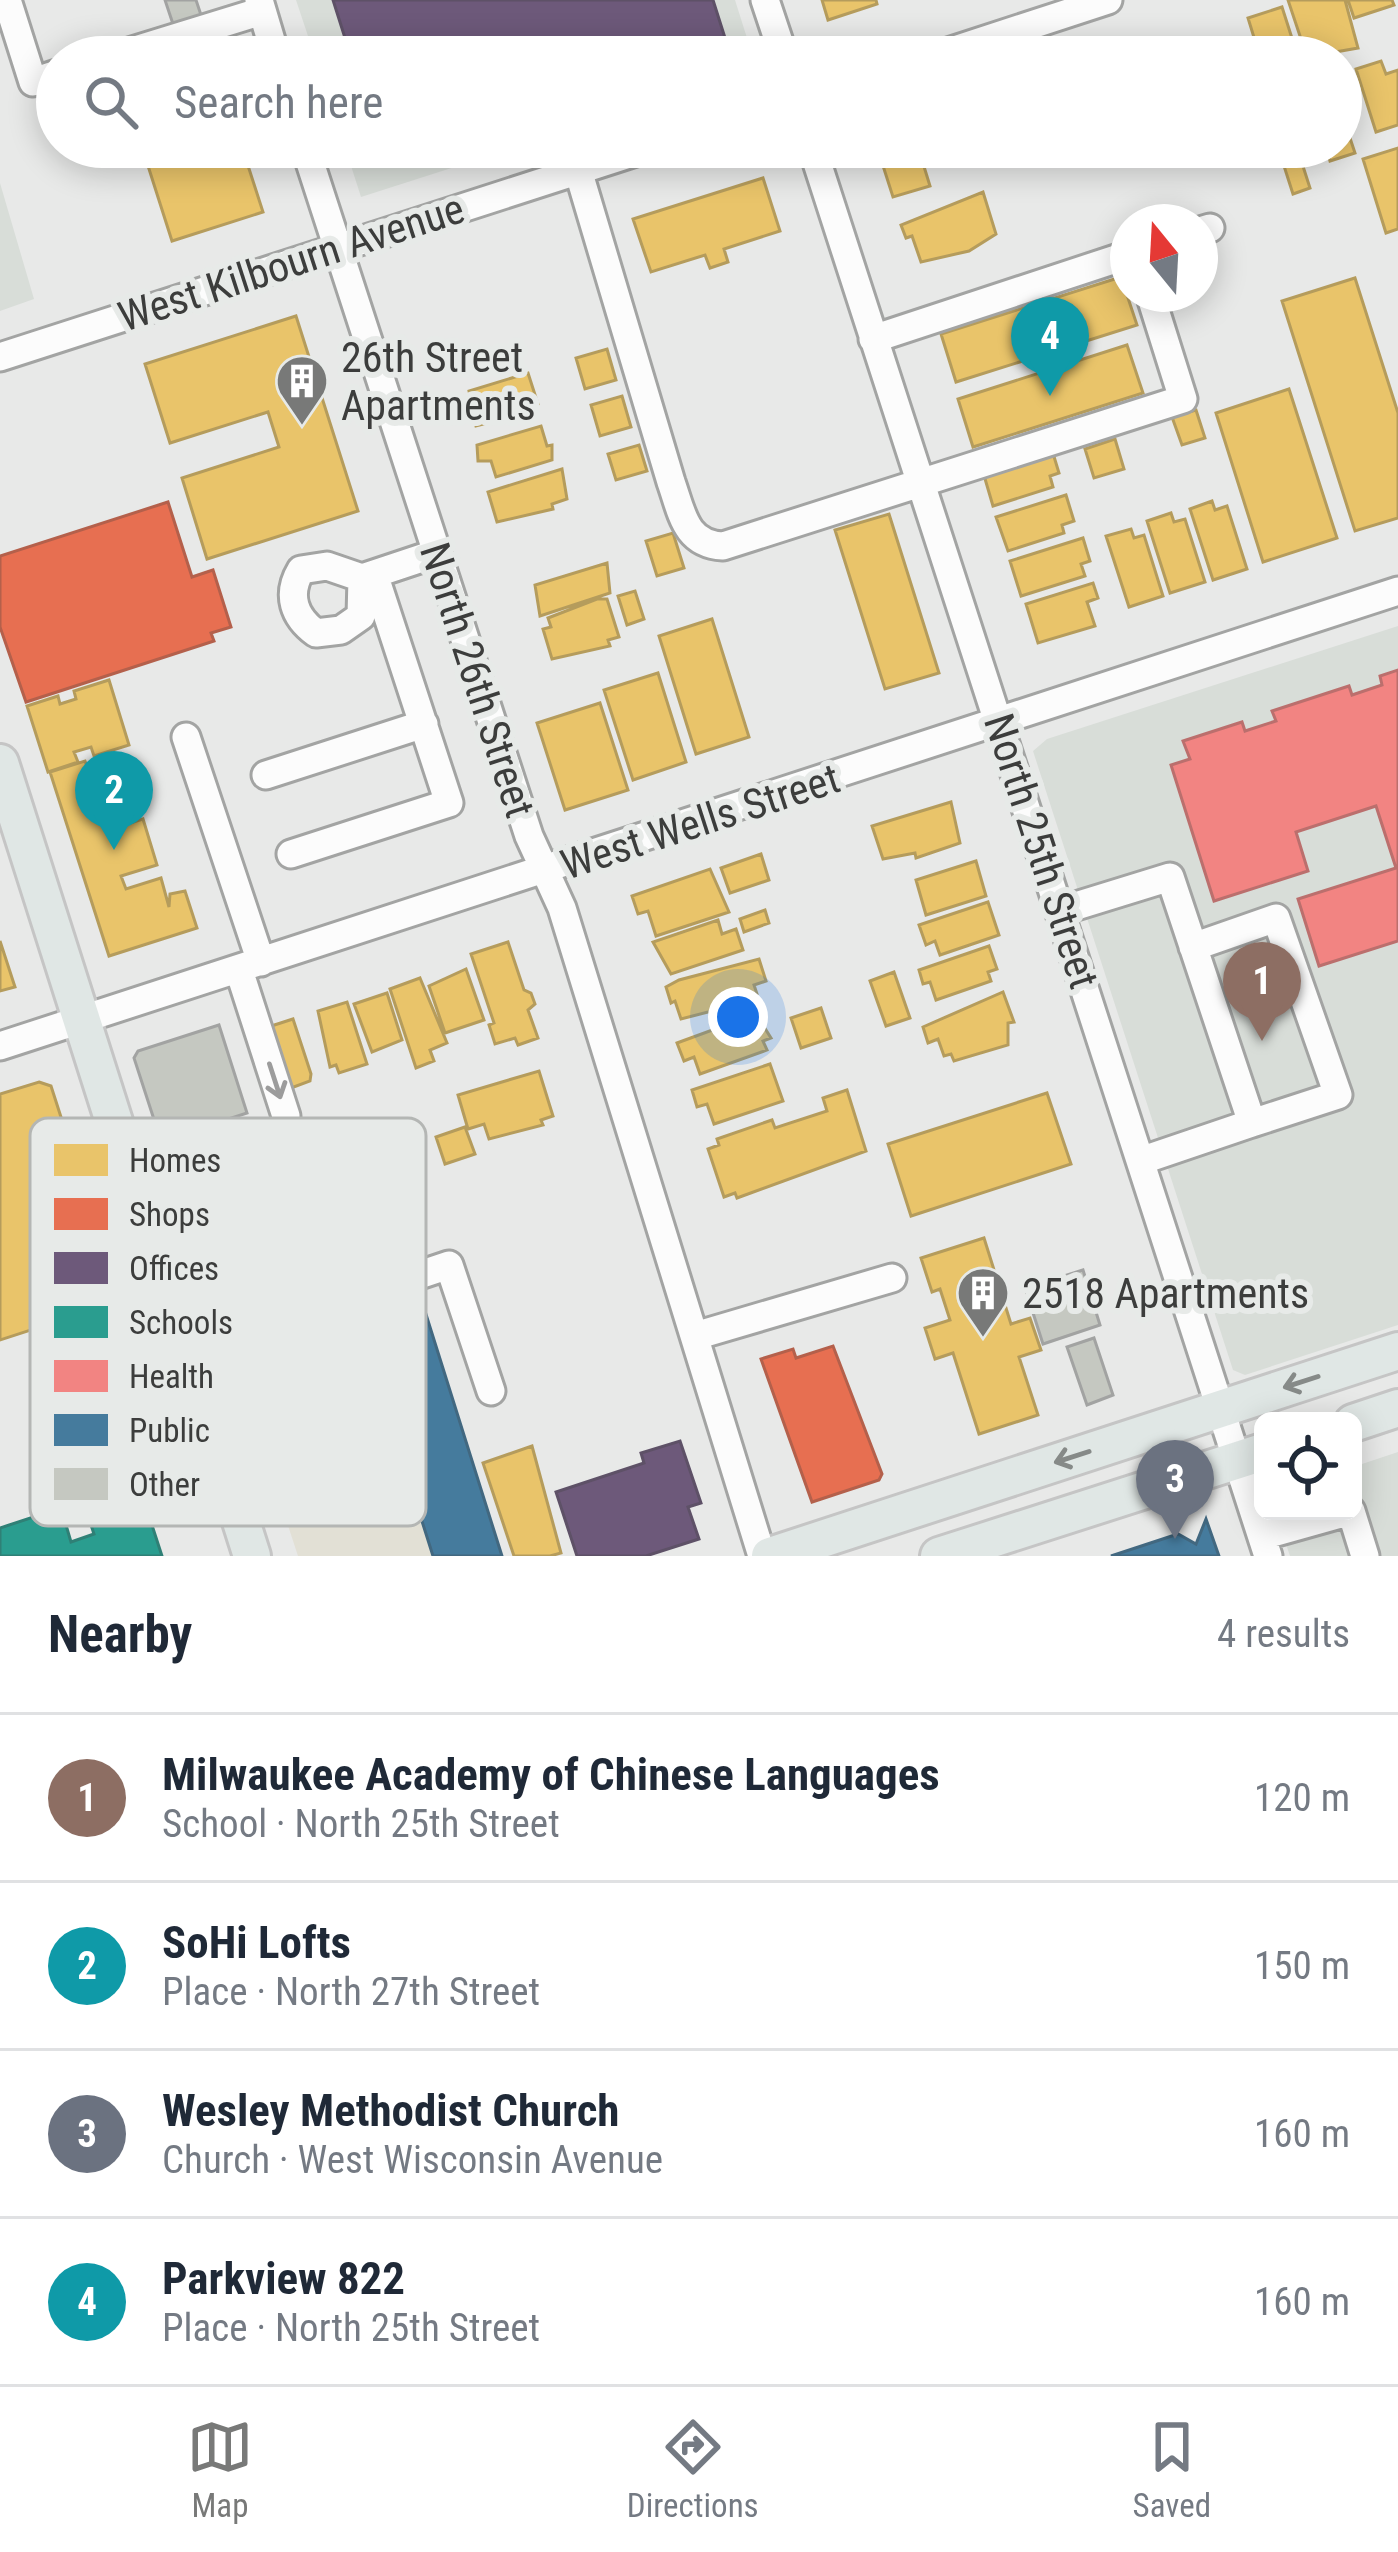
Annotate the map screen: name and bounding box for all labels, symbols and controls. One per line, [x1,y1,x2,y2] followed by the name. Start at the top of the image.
[36,36,1362,168] search box
[78,69,144,135] icon: search
[174,76,383,129] text: Search here
[112,184,470,341] street label: West Kilbourn Avenue
[1110,204,1218,312] north arrow
[1011,297,1089,396] pin: 4
[341,333,536,430] place label: 26th Street Apartments
[274,353,330,427] building icon: 26th Street Apartments
[410,537,545,823] street label: North 26th Street
[974,708,1109,994] street label: North 25th Street
[75,751,153,850] pin: 2
[555,753,846,890] street label: West Wells Street
[1223,942,1301,1041] pin: 1
[708,987,768,1047] your location
[265,1061,287,1099] one-way arrow
[30,1118,426,1526] legend
[129,1141,221,1180] text: Homes
[129,1195,210,1234] text: Shops
[129,1249,219,1288] text: Offices
[955,1265,1011,1339] building icon: 2518 Apartments
[1022,1269,1309,1318] place label: 2518 Apartments
[129,1303,233,1342] text: Schools
[129,1357,214,1396] text: Health
[1283,1372,1321,1394] one-way arrow
[129,1411,210,1450] text: Public
[1254,1412,1362,1520] map controls
[1254,1412,1362,1520] button: locate
[1136,1440,1214,1539] pin: 3
[1054,1448,1091,1469] one-way arrow
[129,1465,200,1504] text: Other
[48,1605,192,1664] text: Nearby
[1217,1611,1350,1657] text: 4 results
[162,1748,940,1801] text: Milwaukee Academy of Chinese Languages
[77,1775,97,1821] text: 1
[1254,1775,1350,1821] text: 120 m
[162,1801,560,1847] text: School · North 25th Street
[162,1916,351,1969] text: SoHi Lofts
[77,1943,97,1989] text: 2
[1254,1943,1350,1989] text: 150 m
[162,1969,540,2015] text: Place · North 27th Street
[162,2084,620,2137] text: Wesley Methodist Church
[77,2111,97,2157] text: 3
[1254,2111,1350,2157] text: 160 m
[162,2137,663,2183] text: Church · West Wisconsin Avenue
[162,2252,405,2305] text: Parkview 822
[77,2279,97,2325] text: 4
[1254,2279,1350,2325] text: 160 m
[162,2305,540,2351] text: Place · North 25th Street
[187,2414,253,2525] tab: Map
[627,2414,759,2525] tab: Directions
[1133,2414,1211,2525] tab: Saved

